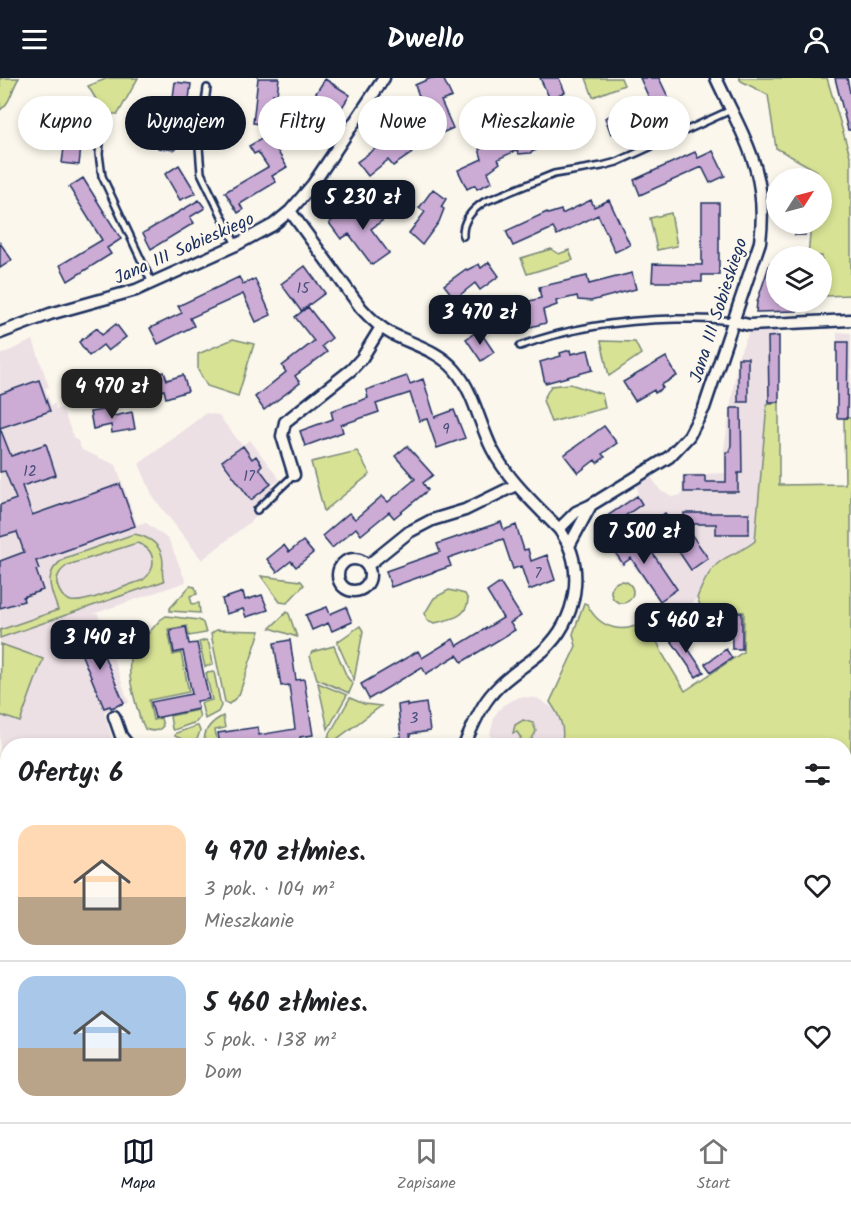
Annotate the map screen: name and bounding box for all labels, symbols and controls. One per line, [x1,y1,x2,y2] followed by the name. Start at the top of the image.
[387,18,464,61] text: Dwello
[18,23,51,56] icon: menu
[800,23,833,56] icon: person
[18,96,113,150] chip: Kupno
[125,96,246,150] chip: Wynajem
[258,96,346,150] chip: Filtry
[358,96,447,150] chip: Nowe
[459,96,596,150] chip: Mieszkanie
[608,96,690,150] chip: Dom
[766,168,832,234] north arrow
[766,168,832,312] map controls
[301,180,425,231] pin: 5 230 zł
[325,183,401,215] text: 5 230 zł
[110,205,259,293] street label: Jana III Sobieskiego
[682,234,757,387] street label: Jana III Sobieskiego
[766,246,832,312] button: layers
[297,277,310,301] house number: 15
[418,295,542,346] pin: 3 470 zł
[443,298,517,330] text: 3 470 zł
[50,369,174,420] pin: 4 970 zł
[75,372,149,404] text: 4 970 zł
[442,418,450,442] house number: 9
[23,460,37,484] house number: 12
[243,465,256,489] house number: 17
[582,514,706,565] pin: 7 500 zł
[608,517,680,549] text: 7 500 zł
[535,562,543,586] house number: 7
[624,603,748,654] pin: 5 460 zł
[649,606,723,638] text: 5 460 zł
[38,620,162,671] pin: 3 140 zł
[65,623,135,655] text: 3 140 zł
[410,707,419,731] house number: 3
[18,753,123,795] text: Oferty: 6
[801,758,834,791] icon: filters
[204,832,366,874] text: 4 970 zł/mies.
[66,849,138,921] icon: home
[801,869,834,902] icon: heart
[204,874,334,906] text: 3 pok. · 104 m²
[204,906,294,938] text: Mieszkanie
[204,983,368,1025] text: 5 460 zł/mies.
[66,1000,138,1072] icon: home
[801,1020,834,1053] icon: heart
[204,1025,336,1057] text: 5 pok. · 138 m²
[204,1057,242,1089] text: Dom
[121,1135,156,1196] tab: Mapa
[397,1135,456,1196] tab: Zapisane
[697,1135,730,1196] tab: Start

